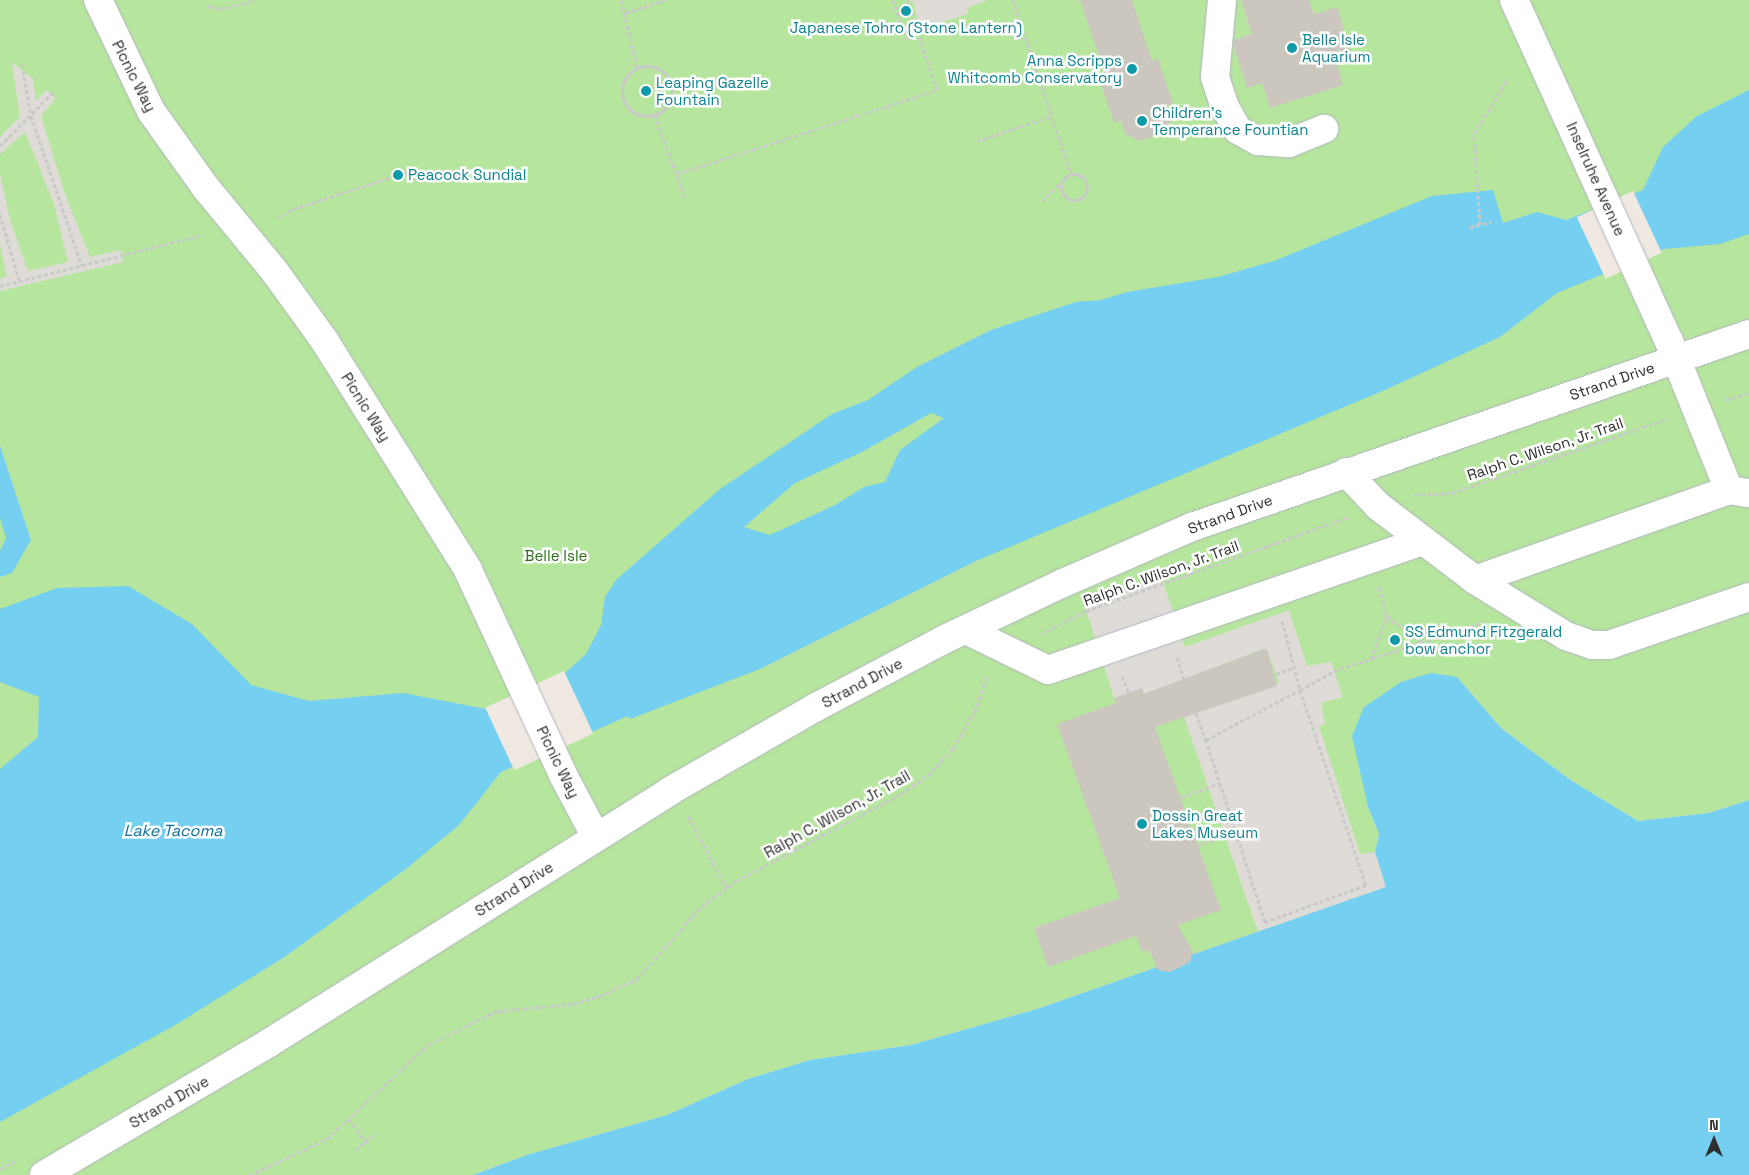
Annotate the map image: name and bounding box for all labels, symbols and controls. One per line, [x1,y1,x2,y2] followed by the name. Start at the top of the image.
[900,5,912,17] marker: Japanese Tohro (Stone Lantern)
[790,19,1022,37] place label: Japanese Tohro (Stone Lantern)
[1302,30,1370,65] place label: Belle Isle Aquarium
[108,37,160,115] street label: Picnic Way
[1286,42,1298,54] marker: Belle Isle Aquarium
[947,51,1122,86] place label: Anna Scripps Whitcomb Conservatory
[1126,63,1138,75] marker: Anna Scripps Whitcomb Conservatory
[656,73,769,108] place label: Leaping Gazelle Fountain
[640,85,652,97] marker: Leaping Gazelle Fountain
[1152,103,1308,138] place label: Children’s Temperance Fountian
[1136,115,1148,127] marker: Children’s Temperance Fountian
[1563,119,1629,239] street label: Inselruhe Avenue
[408,166,526,184] place label: Peacock Sundial
[392,169,404,181] marker: Peacock Sundial
[1567,358,1657,404] street label: Strand Drive
[338,369,394,445] street label: Picnic Way
[1464,413,1626,485] street label: Ralph C. Wilson, Jr. Trail
[1185,490,1275,538] street label: Strand Drive
[1080,536,1242,610] street label: Ralph C. Wilson, Jr. Trail
[525,547,587,565] park label: Belle Isle
[1405,622,1562,657] place label: SS Edmund Fitzgerald bow anchor
[1389,634,1401,646] marker: SS Edmund Fitzgerald bow anchor
[819,654,905,712] street label: Strand Drive
[533,723,583,801] street label: Picnic Way
[760,766,914,862] street label: Ralph C. Wilson, Jr. Trail
[1152,806,1258,841] place label: Dossin Great Lakes Museum
[1136,818,1148,830] marker: Dossin Great Lakes Museum
[123,821,223,841] water label: Lake Tacoma
[472,858,556,920] street label: Strand Drive
[126,1072,212,1132] street label: Strand Drive
[1689,1115,1739,1165] north arrow
[1709,1116,1719,1134] text: N

